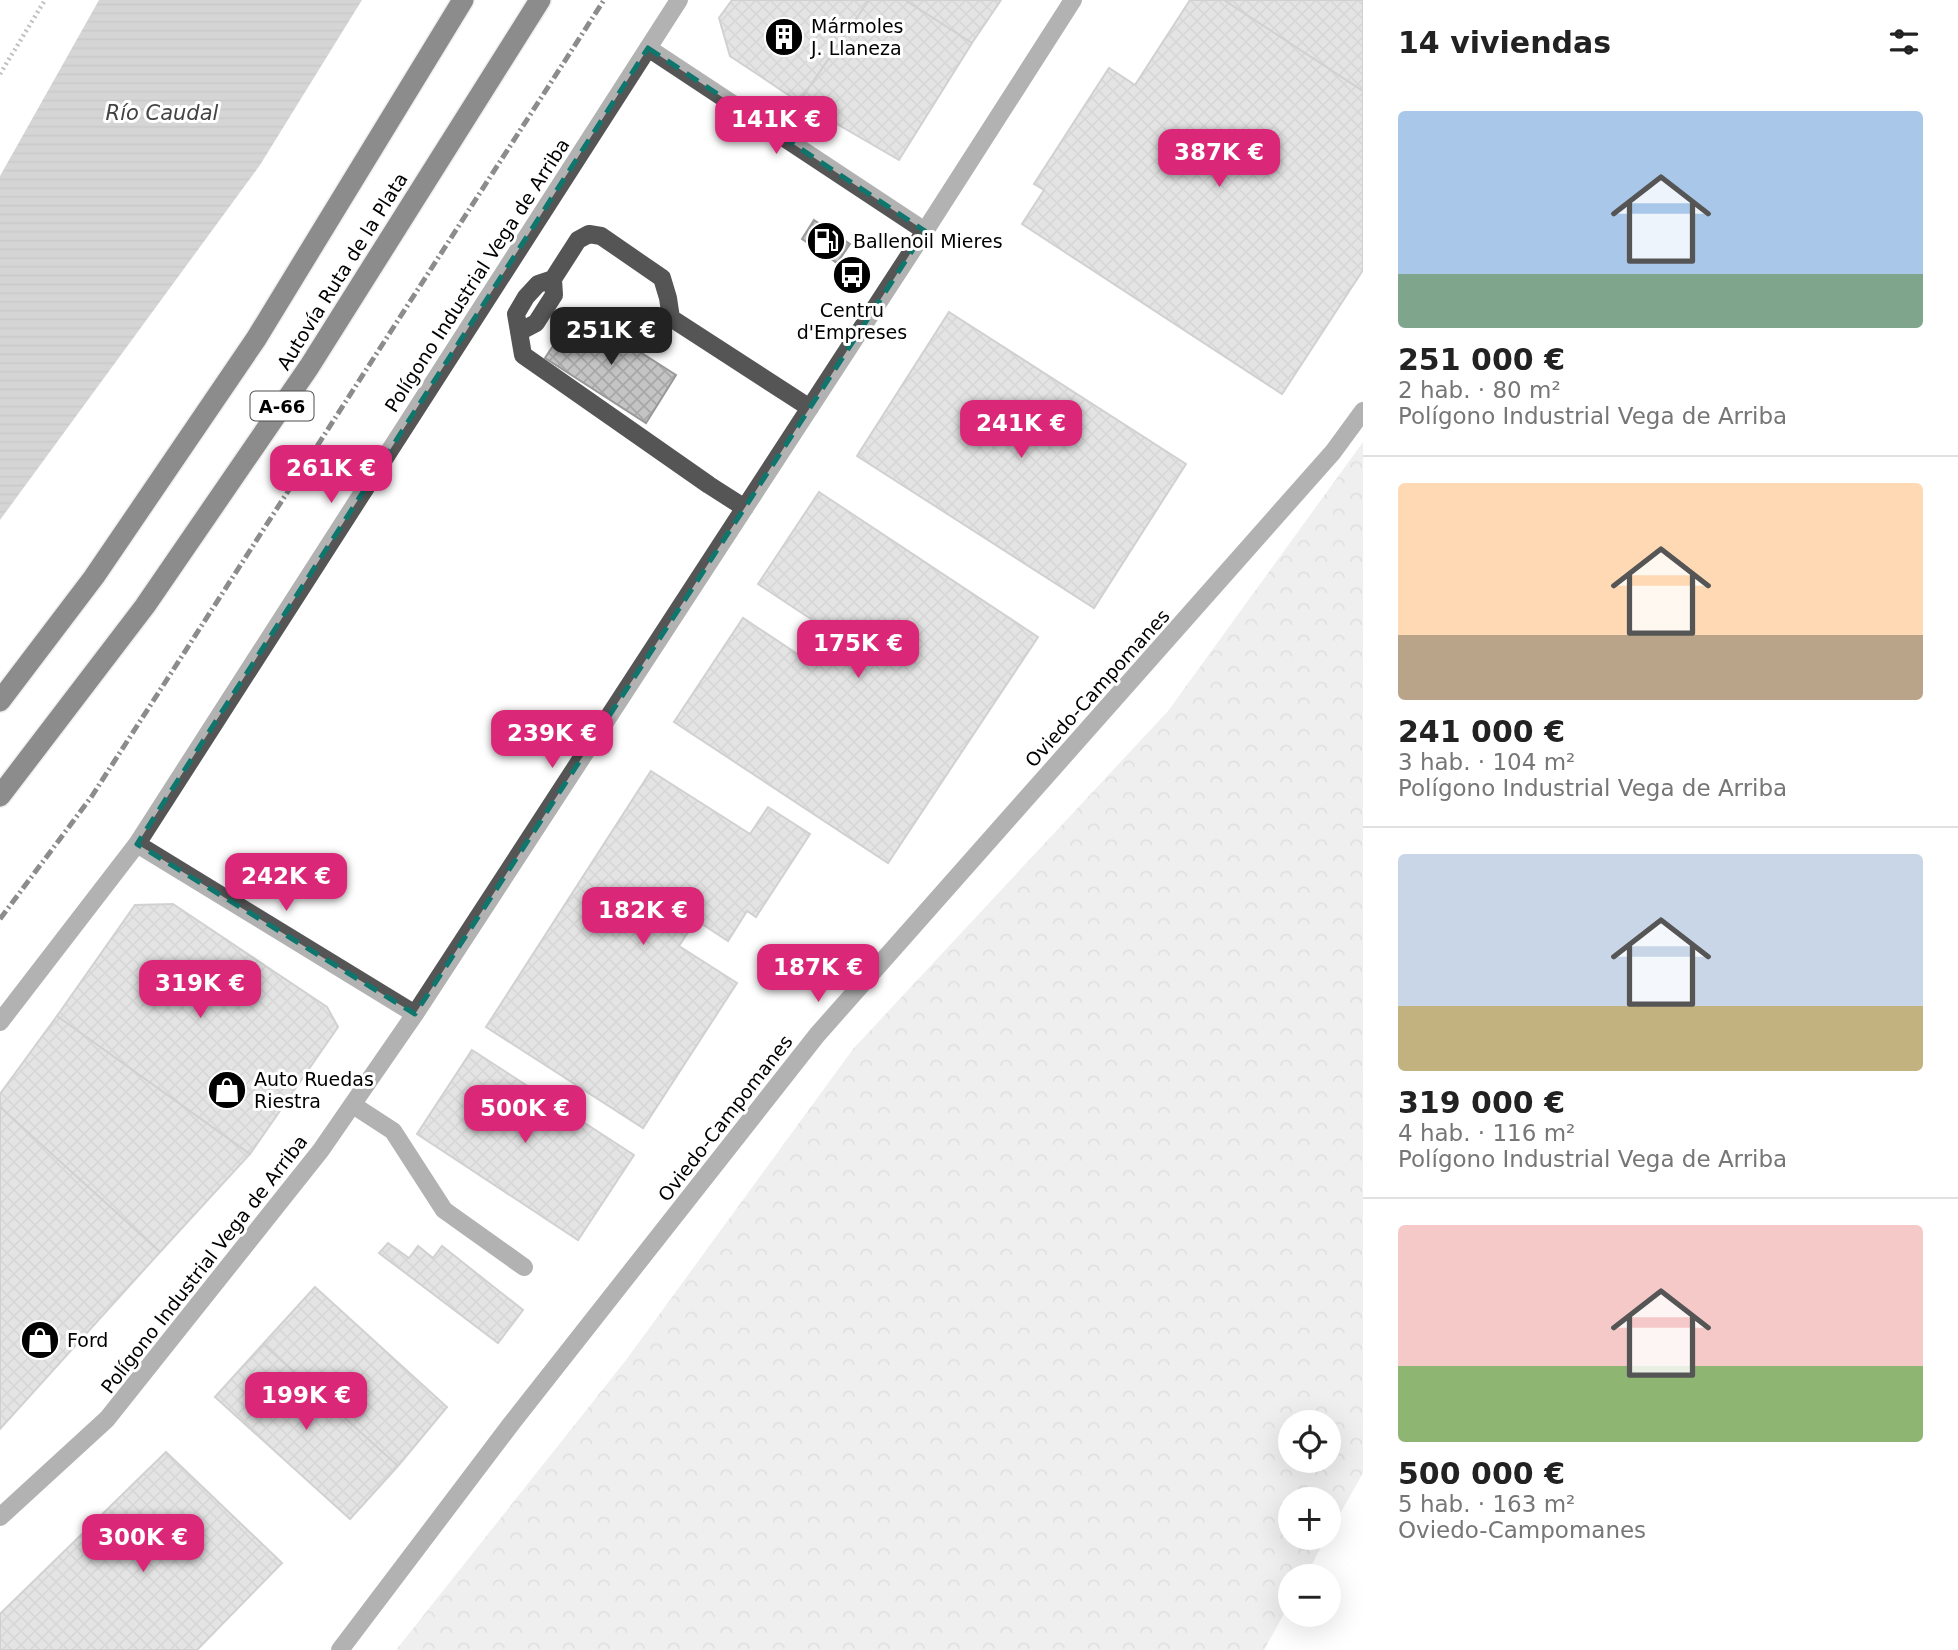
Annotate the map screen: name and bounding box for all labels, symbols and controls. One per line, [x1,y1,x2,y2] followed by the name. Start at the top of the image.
[810,15,904,59] place label: Mármoles J. Llaneza
[763,16,805,58] building icon: Mármoles J. Llaneza
[1885,23,1923,61] icon: filters
[1398,25,1611,60] text: 14 viviendas
[719,96,833,156] pin: 141K €
[106,101,219,125] water label: Río Caudal
[731,106,821,132] text: 141K €
[1162,130,1276,189] pin: 387K €
[380,134,574,416] street label: Polígono Industrial Vega de Arriba
[1174,139,1264,165] text: 387K €
[1598,156,1724,282] icon: home
[272,168,412,374] street label: Autovía Ruta de la Plata
[805,220,847,262] fuel station icon: Ballenoil Mieres
[853,230,1003,252] place label: Ballenoil Mieres
[831,254,873,296] bus stop icon: Centru d'Empreses
[797,299,907,343] place label: Centru d'Empreses
[554,308,668,367] pin: 251K €
[566,317,656,343] text: 251K €
[1398,342,1565,377] text: 251 000 €
[1398,377,1561,403] text: 2 hab. · 80 m²
[250,392,314,420] road number: A-66
[964,400,1078,460] pin: 241K €
[1398,403,1787,429] text: Polígono Industrial Vega de Arriba
[976,410,1066,436] text: 241K €
[274,446,388,505] pin: 261K €
[286,455,376,481] text: 261K €
[1598,528,1724,654] icon: home
[1020,604,1174,772] street label: Oviedo-Campomanes
[801,620,915,680] pin: 175K €
[813,630,903,656] text: 175K €
[495,710,609,770] pin: 239K €
[1398,714,1565,749] text: 241 000 €
[507,720,597,746] text: 239K €
[1398,749,1575,775] text: 3 hab. · 104 m²
[1398,775,1787,801] text: Polígono Industrial Vega de Arriba
[229,853,343,913] pin: 242K €
[241,863,331,889] text: 242K €
[586,888,700,947] pin: 182K €
[598,897,688,923] text: 182K €
[1598,899,1724,1025] icon: home
[761,944,875,1004] pin: 187K €
[773,954,863,980] text: 187K €
[143,960,257,1020] pin: 319K €
[155,970,245,996] text: 319K €
[653,1030,797,1206] street label: Oviedo-Campomanes
[254,1068,374,1112] place label: Auto Ruedas Riestra
[206,1069,248,1111] shop icon: Auto Ruedas Riestra
[1398,1085,1565,1120] text: 319 000 €
[468,1086,582,1145] pin: 500K €
[480,1095,570,1121] text: 500K €
[1398,1120,1575,1146] text: 4 hab. · 116 m²
[96,1131,312,1397] street label: Polígono Industrial Vega de Arriba
[1398,1146,1787,1172] text: Polígono Industrial Vega de Arriba
[1598,1270,1724,1396] icon: home
[19,1319,61,1361] shop icon: Ford
[67,1329,108,1351] place label: Ford
[249,1372,363,1432] pin: 199K €
[261,1382,351,1408] text: 199K €
[1278,1410,1341,1627] map controls
[1278,1410,1341,1473] button: locate
[1398,1456,1565,1491] text: 500 000 €
[1278,1487,1341,1550] button: +
[1398,1491,1575,1517] text: 5 hab. · 163 m²
[86,1514,200,1574] pin: 300K €
[1398,1517,1646,1543] text: Oviedo-Campomanes
[98,1524,188,1550] text: 300K €
[1278,1564,1341,1627] button: −

